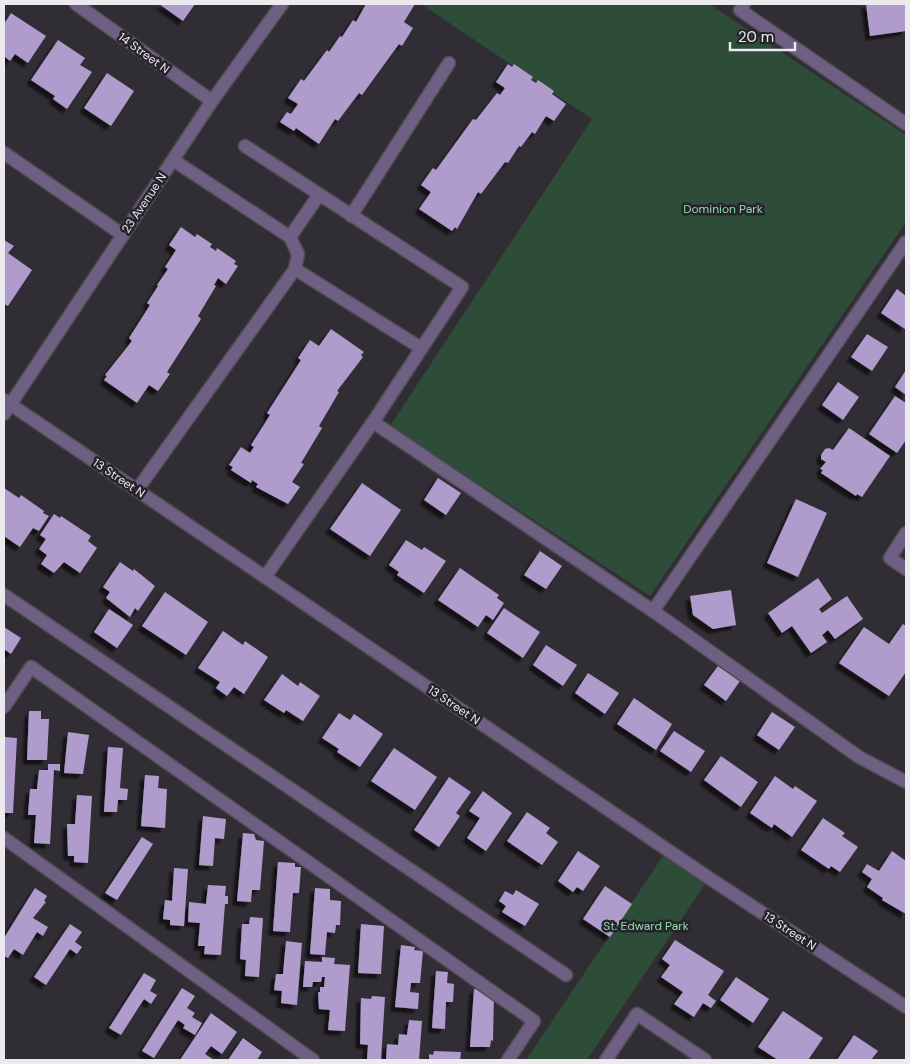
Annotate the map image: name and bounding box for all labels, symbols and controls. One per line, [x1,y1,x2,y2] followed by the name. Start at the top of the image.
[730,20,795,52] scale bar
[738,27,774,47] text: 20 m
[115,29,173,77] street label: 14 Street N
[118,170,170,236] street label: 23 Avenue N
[683,201,763,217] park label: Dominion Park
[90,455,148,501] street label: 13 Street N
[425,682,483,728] street label: 13 Street N
[761,908,819,954] street label: 13 Street N
[603,918,689,934] park label: St. Edward Park

